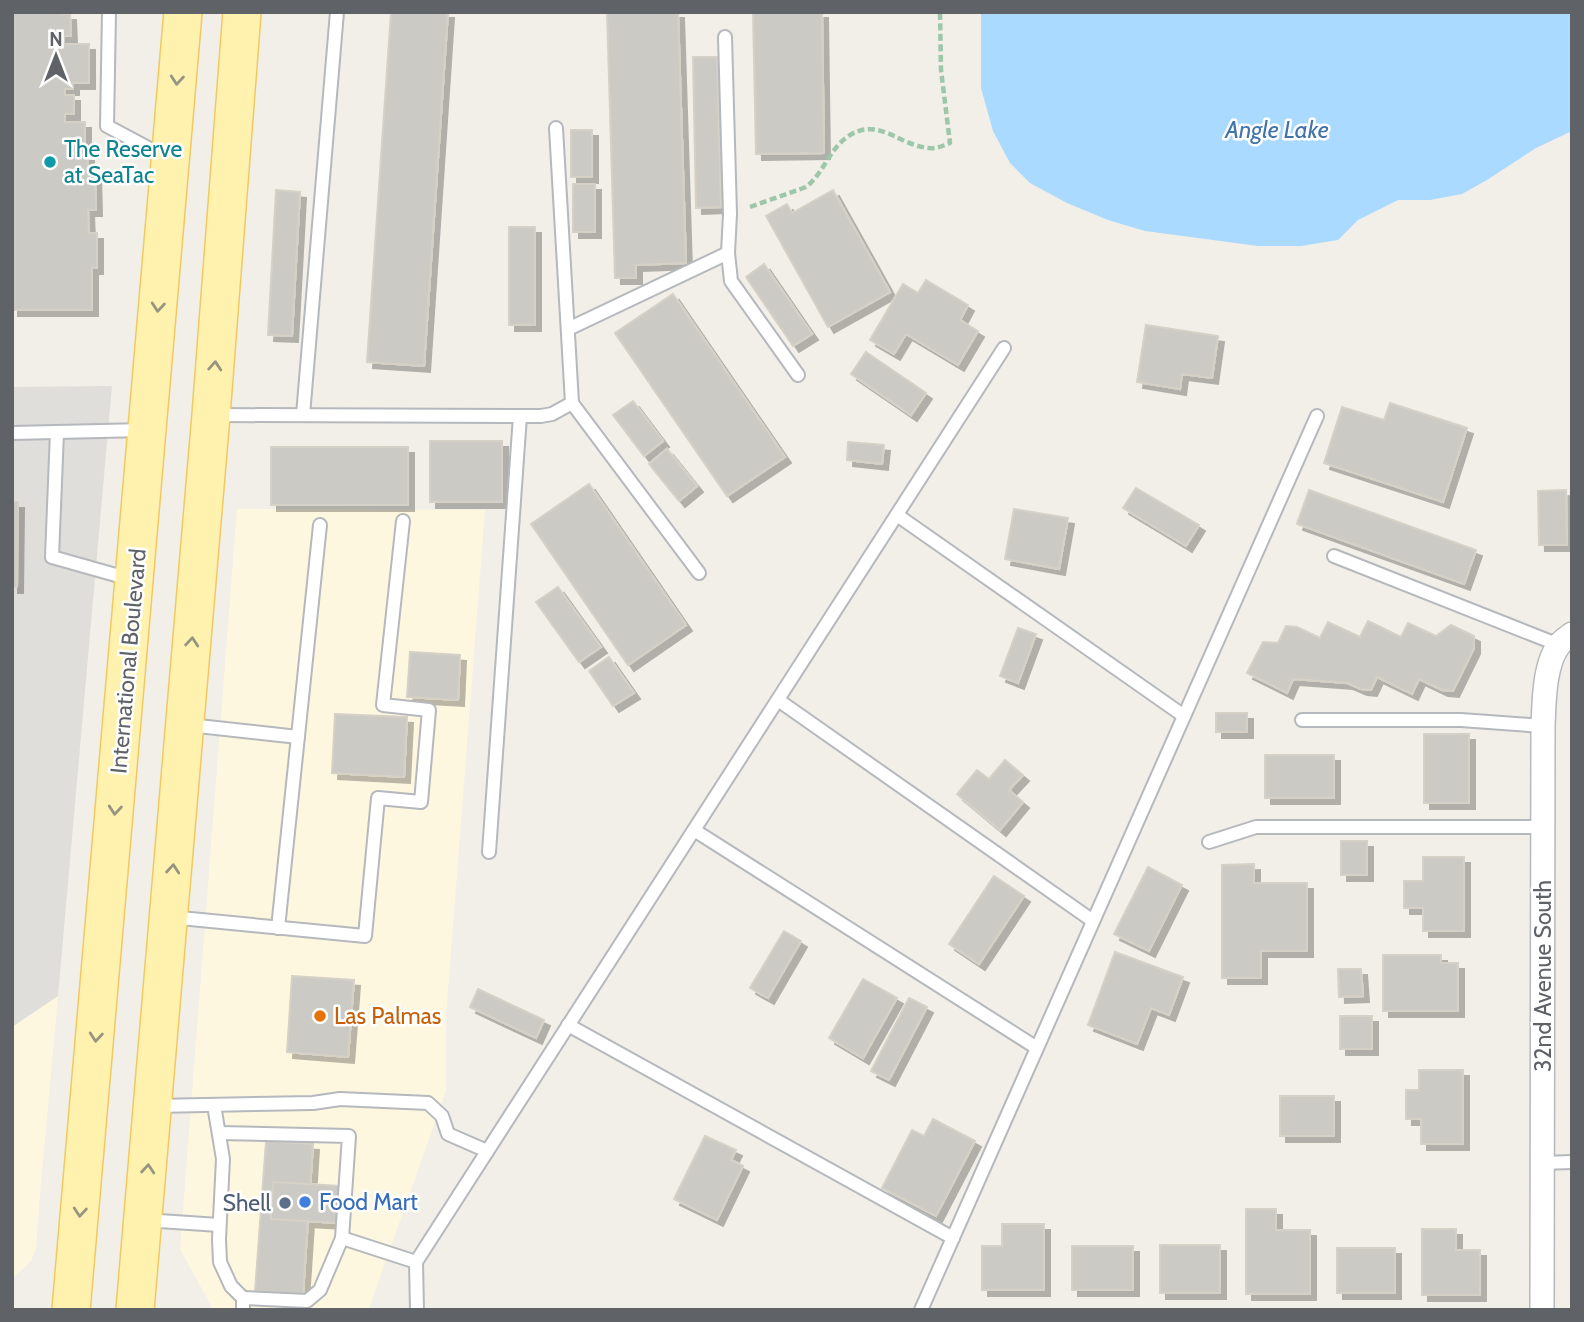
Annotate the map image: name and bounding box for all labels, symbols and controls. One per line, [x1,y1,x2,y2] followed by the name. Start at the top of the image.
[21,21,91,91] north arrow
[49,28,63,51] text: N
[170,75,185,86] one-way arrow
[1224,115,1329,144] water label: Angle Lake
[64,135,182,189] place label: The Reserve at SeaTac
[42,154,58,170] marker: The Reserve at SeaTac
[151,302,166,313] one-way arrow
[207,361,222,372] one-way arrow
[104,547,152,775] street label: International Boulevard
[184,636,199,647] one-way arrow
[108,805,123,816] one-way arrow
[165,863,180,874] one-way arrow
[1529,880,1557,1072] street label: 32nd Avenue South
[334,1002,441,1030] place label: Las Palmas
[312,1008,328,1024] marker: Las Palmas
[89,1031,104,1042] one-way arrow
[140,1163,155,1174] one-way arrow
[319,1188,418,1216] place label: Food Mart
[223,1189,272,1217] place label: Shell
[297,1194,313,1210] marker: Food Mart
[277,1195,293,1211] marker: Shell
[73,1207,88,1218] one-way arrow

